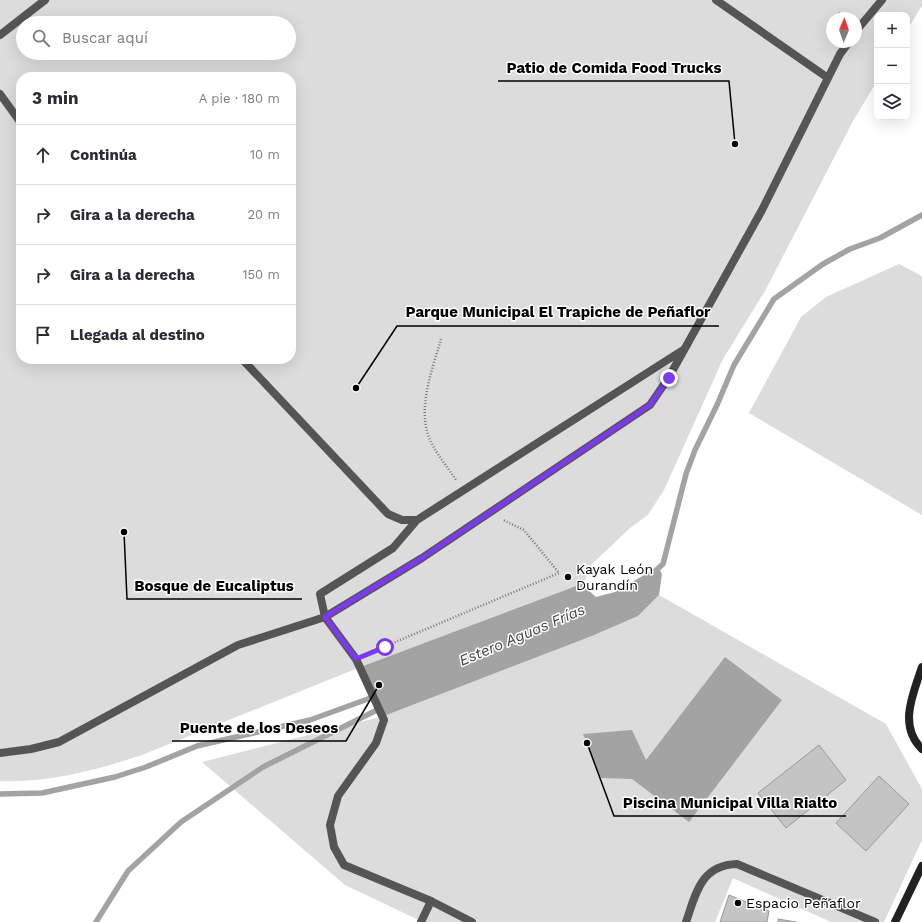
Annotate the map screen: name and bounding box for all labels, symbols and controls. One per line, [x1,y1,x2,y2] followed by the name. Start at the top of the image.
[826,12,862,48] north arrow
[874,12,910,120] map controls
[874,12,910,48] button: +
[16,16,296,60] search box
[30,27,52,49] icon: search
[62,29,148,47] text: Buscar aquí
[874,48,910,84] button: −
[498,54,729,81] callout: Patio de Comida Food Trucks
[506,59,722,77] text: Patio de Comida Food Trucks
[874,84,910,120] button: layers
[32,88,78,108] text: 3 min
[199,91,280,106] text: A pie · 180 m
[32,144,54,166] icon: ahead
[70,146,137,164] text: Continúa
[250,147,280,162] text: 10 m
[32,204,54,226] icon: right
[70,206,195,224] text: Gira a la derecha
[248,207,280,222] text: 20 m
[32,264,54,286] icon: right
[70,266,195,284] text: Gira a la derecha
[242,267,280,282] text: 150 m
[397,299,719,326] callout: Parque Municipal El Trapiche de Peñaflor
[405,303,711,321] text: Parque Municipal El Trapiche de Peñaflor
[32,324,54,346] icon: arrive
[70,326,205,344] text: Llegada al destino
[660,369,678,387] route end
[576,561,653,593] place label: Kayak León Durandín
[127,572,302,599] callout: Bosque de Eucaliptus
[563,572,573,582] marker: Kayak León Durandín
[134,577,294,595] text: Bosque de Eucaliptus
[456,600,588,670] water label: Estero Aguas Frías
[376,638,394,656] route start
[172,714,346,741] callout: Puente de los Deseos
[180,719,338,737] text: Puente de los Deseos
[614,789,846,816] callout: Piscina Municipal Villa Rialto
[623,794,837,812] text: Piscina Municipal Villa Rialto
[746,895,861,911] place label: Espacio Peñaflor
[733,898,743,908] marker: Espacio Peñaflor

